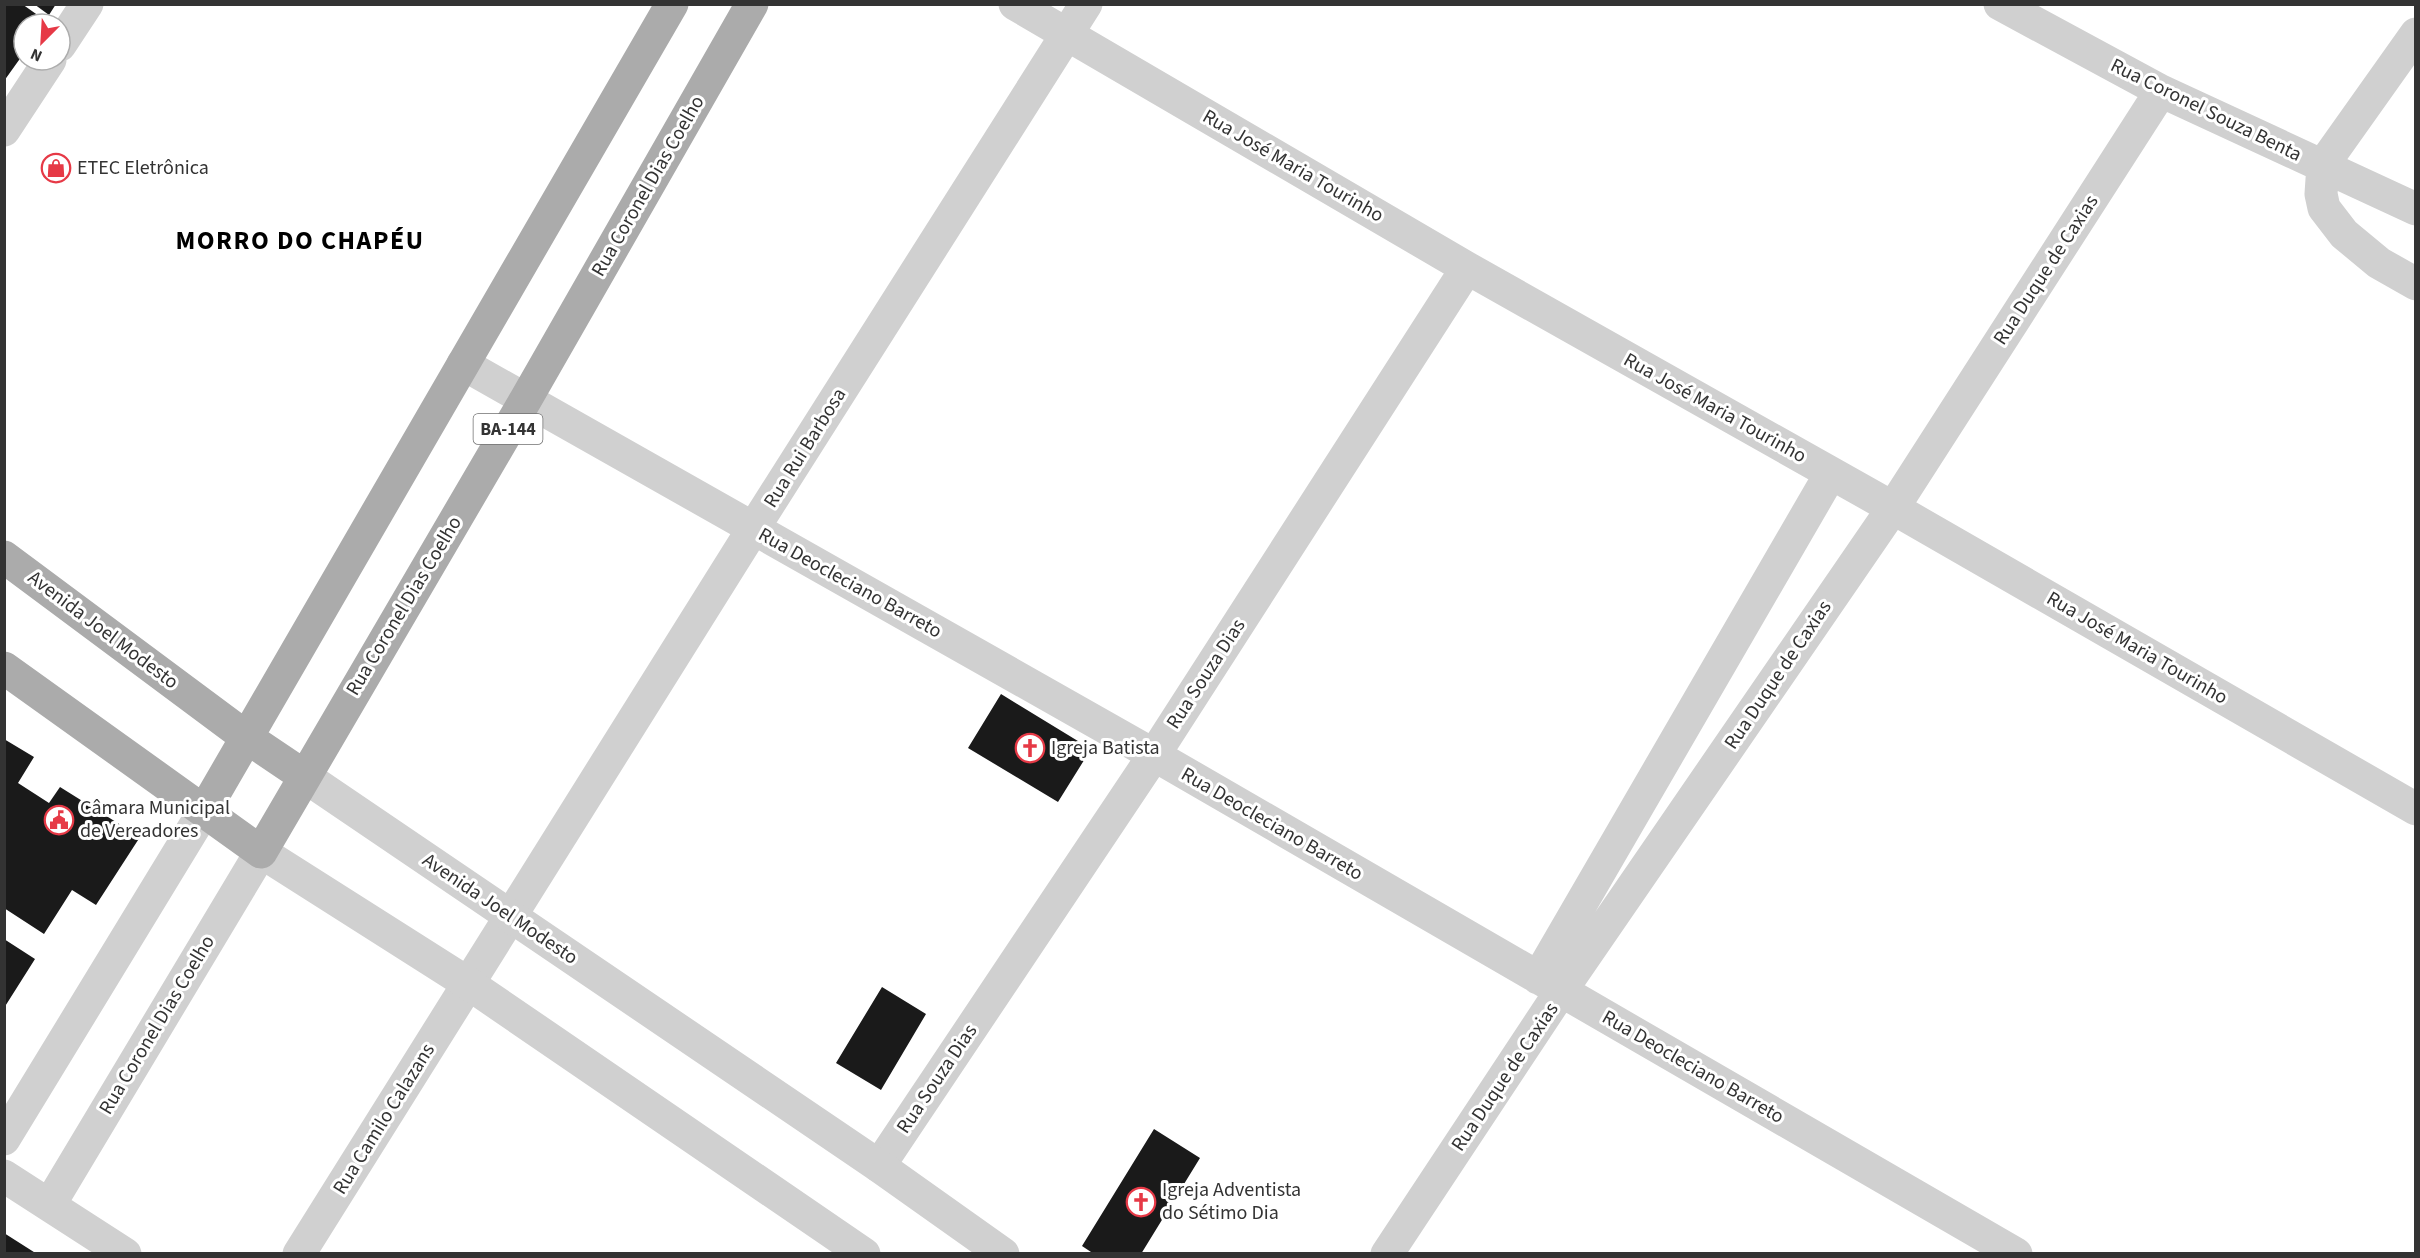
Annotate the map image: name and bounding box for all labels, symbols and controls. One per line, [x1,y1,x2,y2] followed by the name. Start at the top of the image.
[12,12,72,72] north arrow
[27,43,46,67] text: N
[2106,51,2306,169] street label: Rua Coronel Souza Benta
[585,90,711,282] street label: Rua Coronel Dias Coelho
[1197,103,1389,229] street label: Rua José Maria Tourinho
[40,152,72,184] shop icon: ETEC Eletrônica
[77,154,209,182] place label: ETEC Eletrônica
[1987,189,2105,351] street label: Rua Duque de Caxias
[175,222,425,259] district label: MORRO DO CHAPÉU
[1618,346,1812,470] street label: Rua José Maria Tourinho
[757,383,853,513] street label: Rua Rui Barbosa
[474,414,542,444] road number: BA-144
[339,511,469,701] street label: Rua Coronel Dias Coelho
[753,521,947,645] street label: Rua Deocleciano Barreto
[22,564,184,696] street label: Avenida Joel Modesto
[2041,585,2233,711] street label: Rua José Maria Tourinho
[1718,595,1838,755] street label: Rua Duque de Caxias
[1160,613,1252,735] street label: Rua Souza Dias
[1014,732,1046,764] church icon: Igreja Batista
[1051,734,1160,762] place label: Igreja Batista
[1176,760,1368,888] street label: Rua Deocleciano Barreto
[80,794,230,845] place label: Câmara Municipal de Vereadores
[43,804,75,836] public building icon: Câmara Municipal de Vereadores
[417,846,583,972] street label: Avenida Joel Modesto
[92,930,222,1120] street label: Rua Coronel Dias Coelho
[1445,997,1565,1157] street label: Rua Duque de Caxias
[1597,1003,1789,1131] street label: Rua Deocleciano Barreto
[890,1019,984,1139] street label: Rua Souza Dias
[326,1038,442,1200] street label: Rua Camilo Calazans
[1162,1176,1301,1227] place label: Igreja Adventista do Sétimo Dia
[1125,1186,1157,1218] church icon: Igreja Adventista do Sétimo Dia

